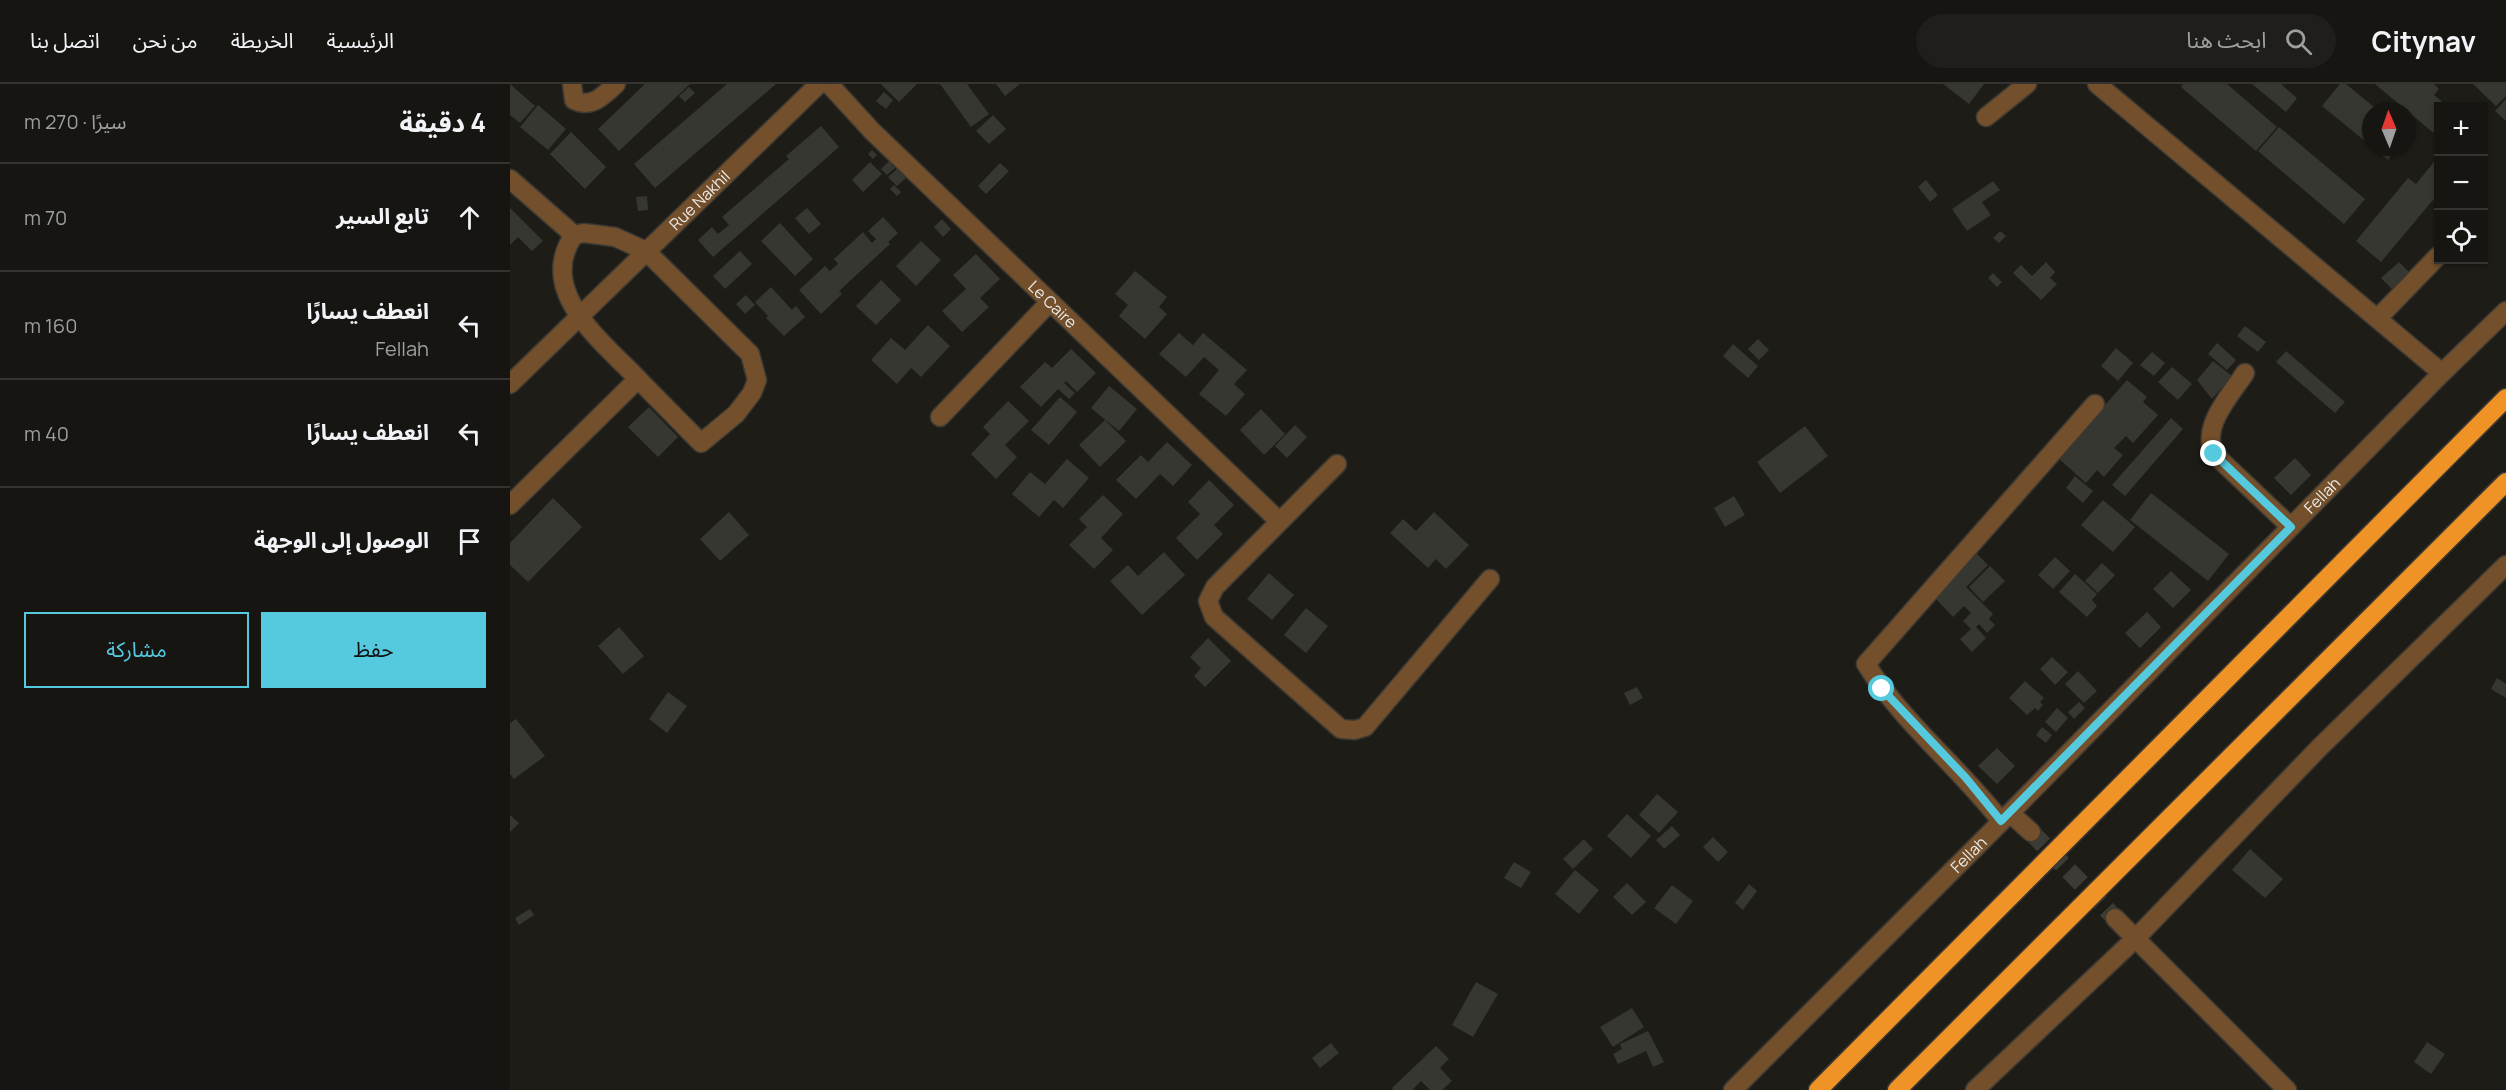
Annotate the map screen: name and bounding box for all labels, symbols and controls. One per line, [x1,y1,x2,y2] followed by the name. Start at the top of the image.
[1916,14,2336,68] search box
[2372,22,2476,60] text: Citynav
[2186,25,2267,55] text: ابحث هنا
[2282,25,2315,58] icon: search
[30,26,100,54] text: اتصل بنا
[133,26,198,54] text: من نحن
[231,26,294,54] text: الخريطة
[327,26,394,54] text: الرئيسية
[2362,102,2416,156] north arrow
[2434,102,2488,264] map controls
[2434,102,2488,156] button: +
[400,104,486,140] text: 4 دقيقة
[24,108,126,135] text: سيرًا · 270 m
[2434,156,2488,210] button: −
[664,165,735,235] street label: Rue Nakhil
[336,201,429,231] text: تابع السير
[453,201,486,234] icon: ahead
[24,204,67,231] text: 70 m
[2434,210,2488,264] button: locate
[1024,276,1082,333] street label: Le Caire
[306,296,429,326] text: انعطف يسارًا
[453,309,486,342] icon: left
[24,312,77,339] text: 160 m
[375,335,429,362] text: Fellah
[306,417,429,447] text: انعطف يسارًا
[453,417,486,450] icon: left
[24,420,69,447] text: 40 m
[2200,440,2226,466] route end
[2299,472,2345,518] street label: Fellah
[254,525,429,555] text: الوصول إلى الوجهة
[453,525,486,558] icon: arrive
[24,612,249,688] button: مشاركة
[261,612,486,688] button: حفظ
[1868,675,1894,701] route start
[1945,832,1991,878] street label: Fellah

